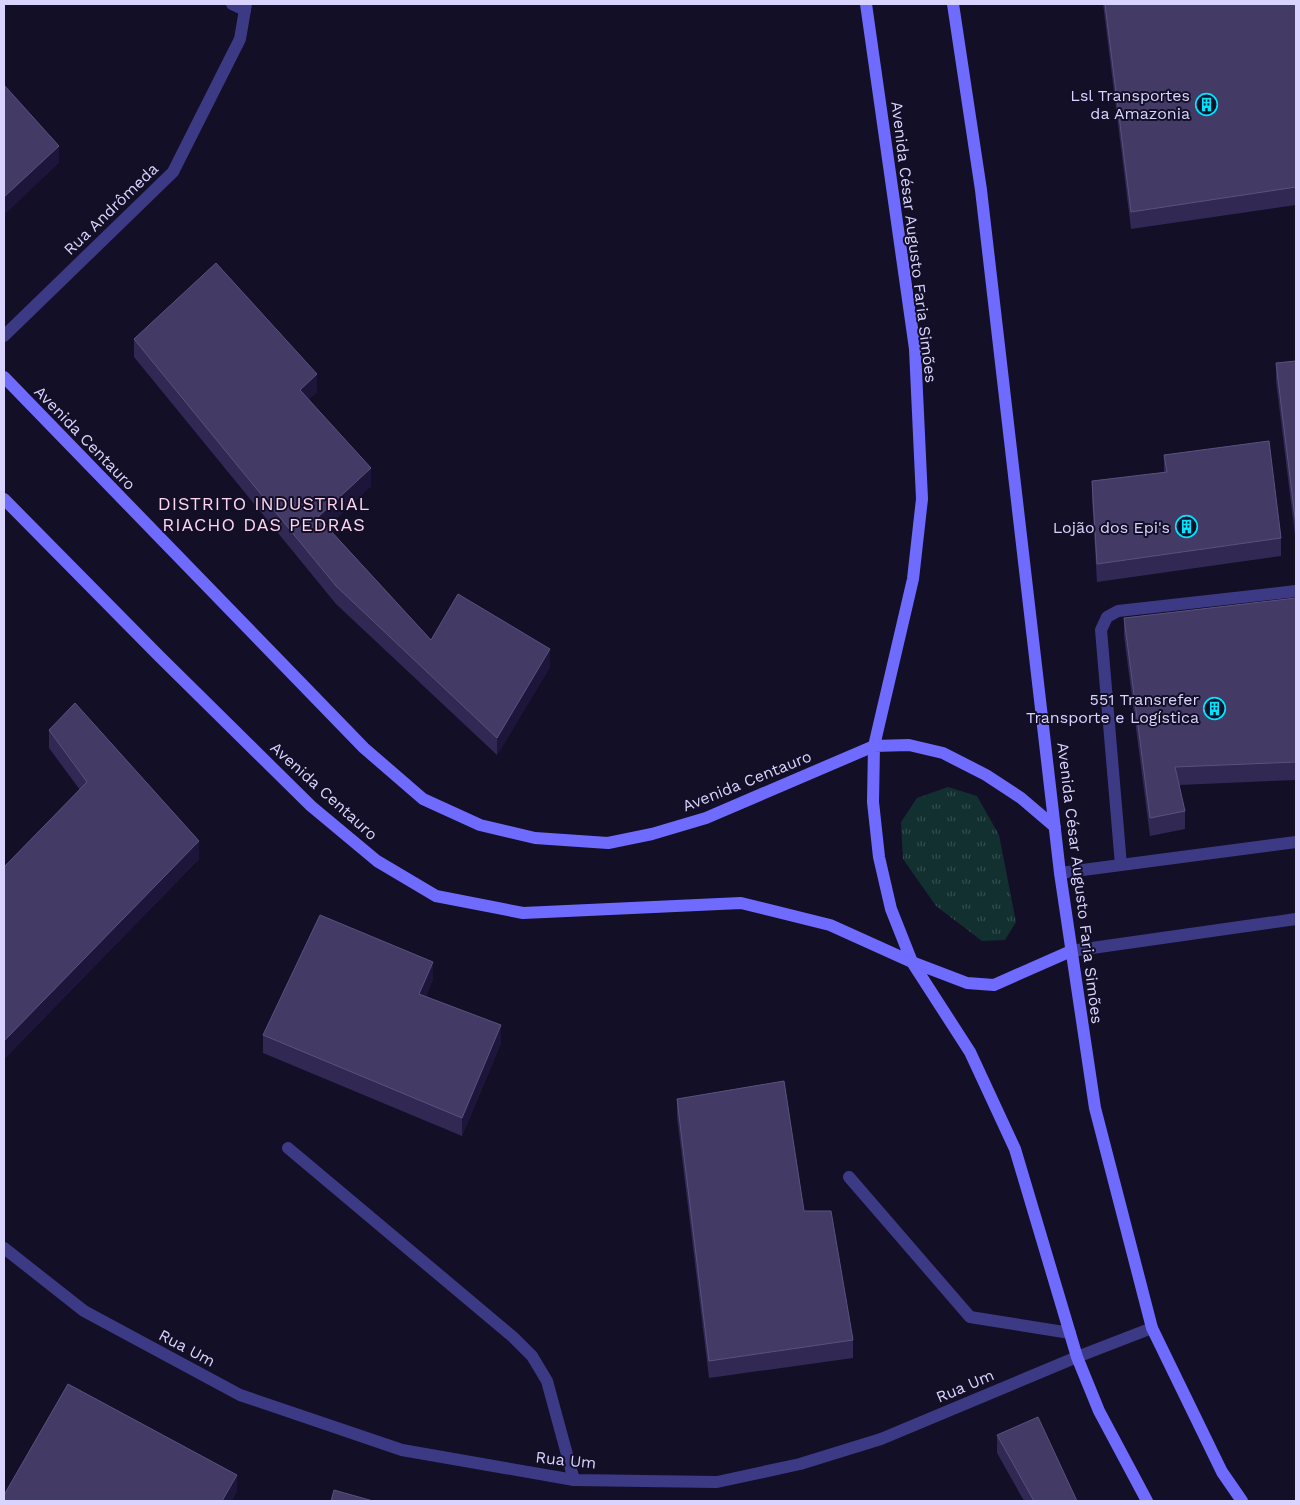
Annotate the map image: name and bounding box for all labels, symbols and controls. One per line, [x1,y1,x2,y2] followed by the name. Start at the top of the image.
[1070,86,1190,123] place label: Lsl Transportes da Amazonia
[1194,92,1218,116] building icon: Lsl Transportes da Amazonia
[887,100,941,384] street label: Avenida César Augusto Faria Simões
[60,159,162,259] street label: Rua Andrômeda
[30,382,140,494] street label: Avenida Centauro
[158,493,370,535] district label: DISTRITO INDUSTRIAL RIACHO DAS PEDRAS
[1174,515,1198,539] building icon: Lojão dos Epi's
[1053,518,1170,537] place label: Lojão dos Epi's
[1026,690,1199,727] place label: 551 Transrefer Transporte e Logística
[1203,696,1227,720] building icon: 551 Transrefer Transporte e Logística
[267,738,381,844] street label: Avenida Centauro
[1053,741,1107,1025] street label: Avenida César Augusto Faria Simões
[680,746,814,816] street label: Avenida Centauro
[156,1325,218,1371] street label: Rua Um
[933,1365,997,1407] street label: Rua Um
[535,1447,597,1473] street label: Rua Um

